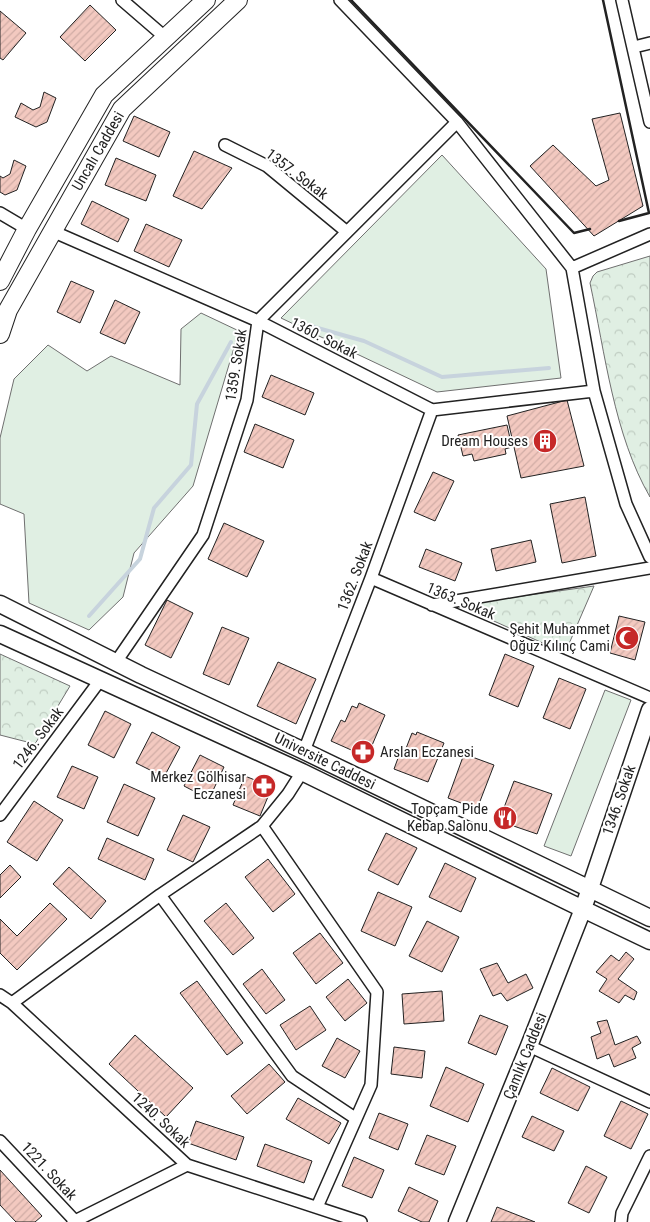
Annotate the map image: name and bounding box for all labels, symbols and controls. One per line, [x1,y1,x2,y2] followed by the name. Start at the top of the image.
[68,108,128,194] street label: Uncalı Caddesi
[262,145,332,203] street label: 1357. Sokak
[287,313,361,363] street label: 1360. Sokak
[221,327,251,402] street label: 1359. Sokak
[532,428,558,454] building icon: Dream Houses
[441,432,528,450] place label: Dream Houses
[334,538,377,613] street label: 1362. Sokak
[424,578,498,624] street label: 1363. Sokak
[510,620,610,655] place label: Şehit Muhammet Oğuz Kılınç Cami
[614,625,640,651] mosque icon: Şehit Muhammet Oğuz Kılınç Cami
[9,703,67,773] street label: 1246. Sokak
[272,729,378,793] street label: Universite Caddesi
[350,739,376,765] pharmacy icon: Arslan Eczanesi
[380,743,474,761] place label: Arslan Eczanesi
[599,762,639,837] street label: 1346. Sokak
[150,768,246,803] place label: Merkez Gölhisar Eczanesi
[251,773,277,799] pharmacy icon: Merkez Gölhisar Eczanesi
[407,800,488,835] place label: Topçam Pide Kebap Salonu
[492,805,518,831] restaurant icon: Topçam Pide Kebap Salonu
[499,1010,551,1102] street label: Çamlık Caddesi
[128,1089,194,1152] street label: 1240. Sokak
[18,1138,81,1204] street label: 1221. Sokak

